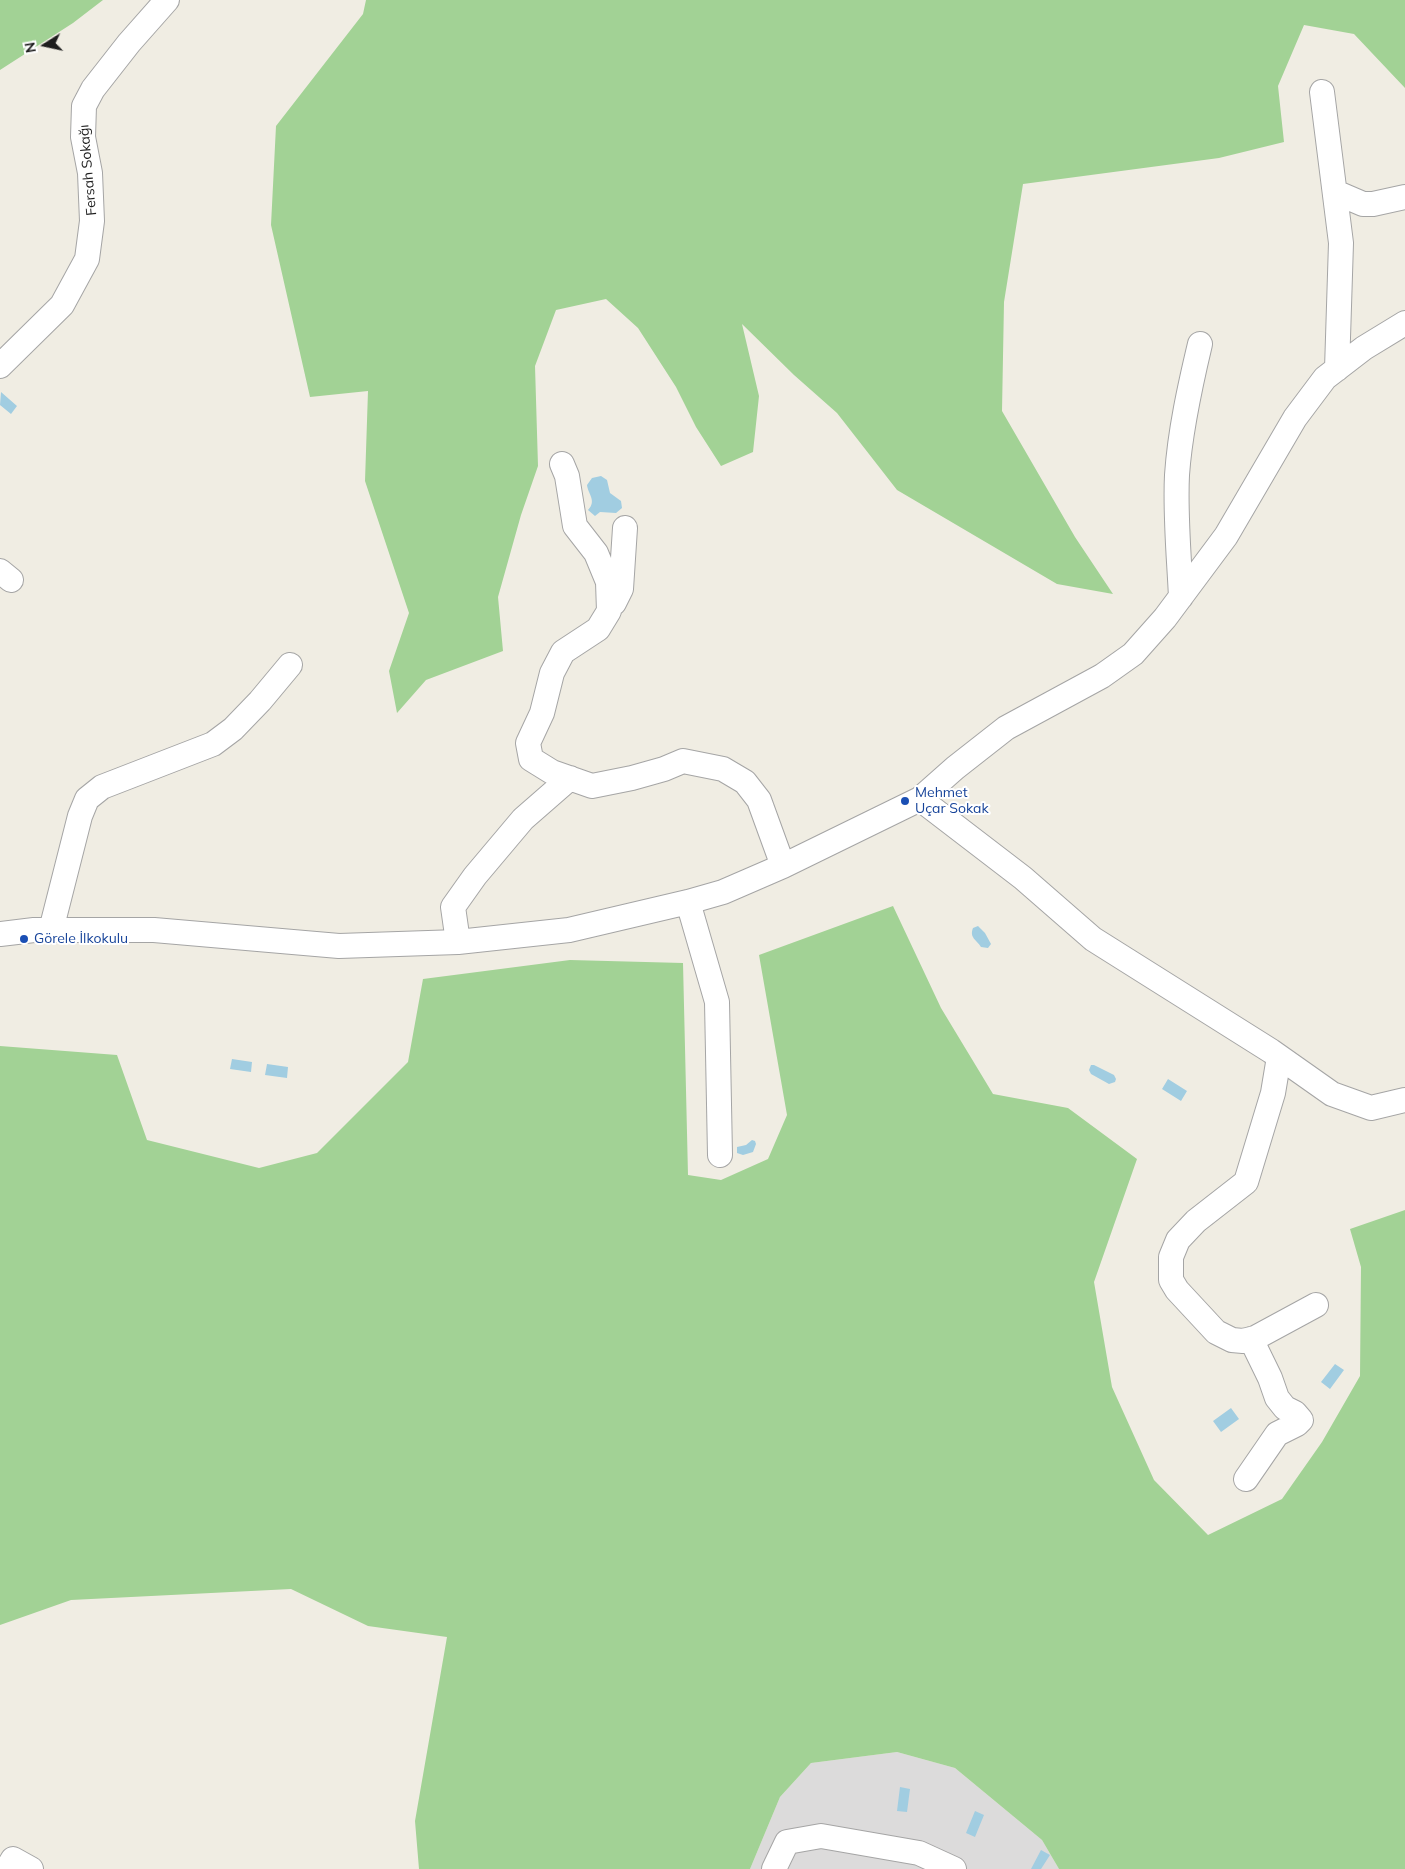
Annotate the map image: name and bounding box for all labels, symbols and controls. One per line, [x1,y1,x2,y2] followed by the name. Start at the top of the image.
[20,20,70,70] north arrow
[20,41,40,54] text: N
[76,124,100,216] street label: Fersah Sokağı
[915,785,989,818] place label: Mehmet Uçar Sokak
[899,795,911,807] marker: Mehmet Uçar Sokak
[34,931,128,947] place label: Görele İlkokulu
[18,933,30,945] marker: Görele İlkokulu

